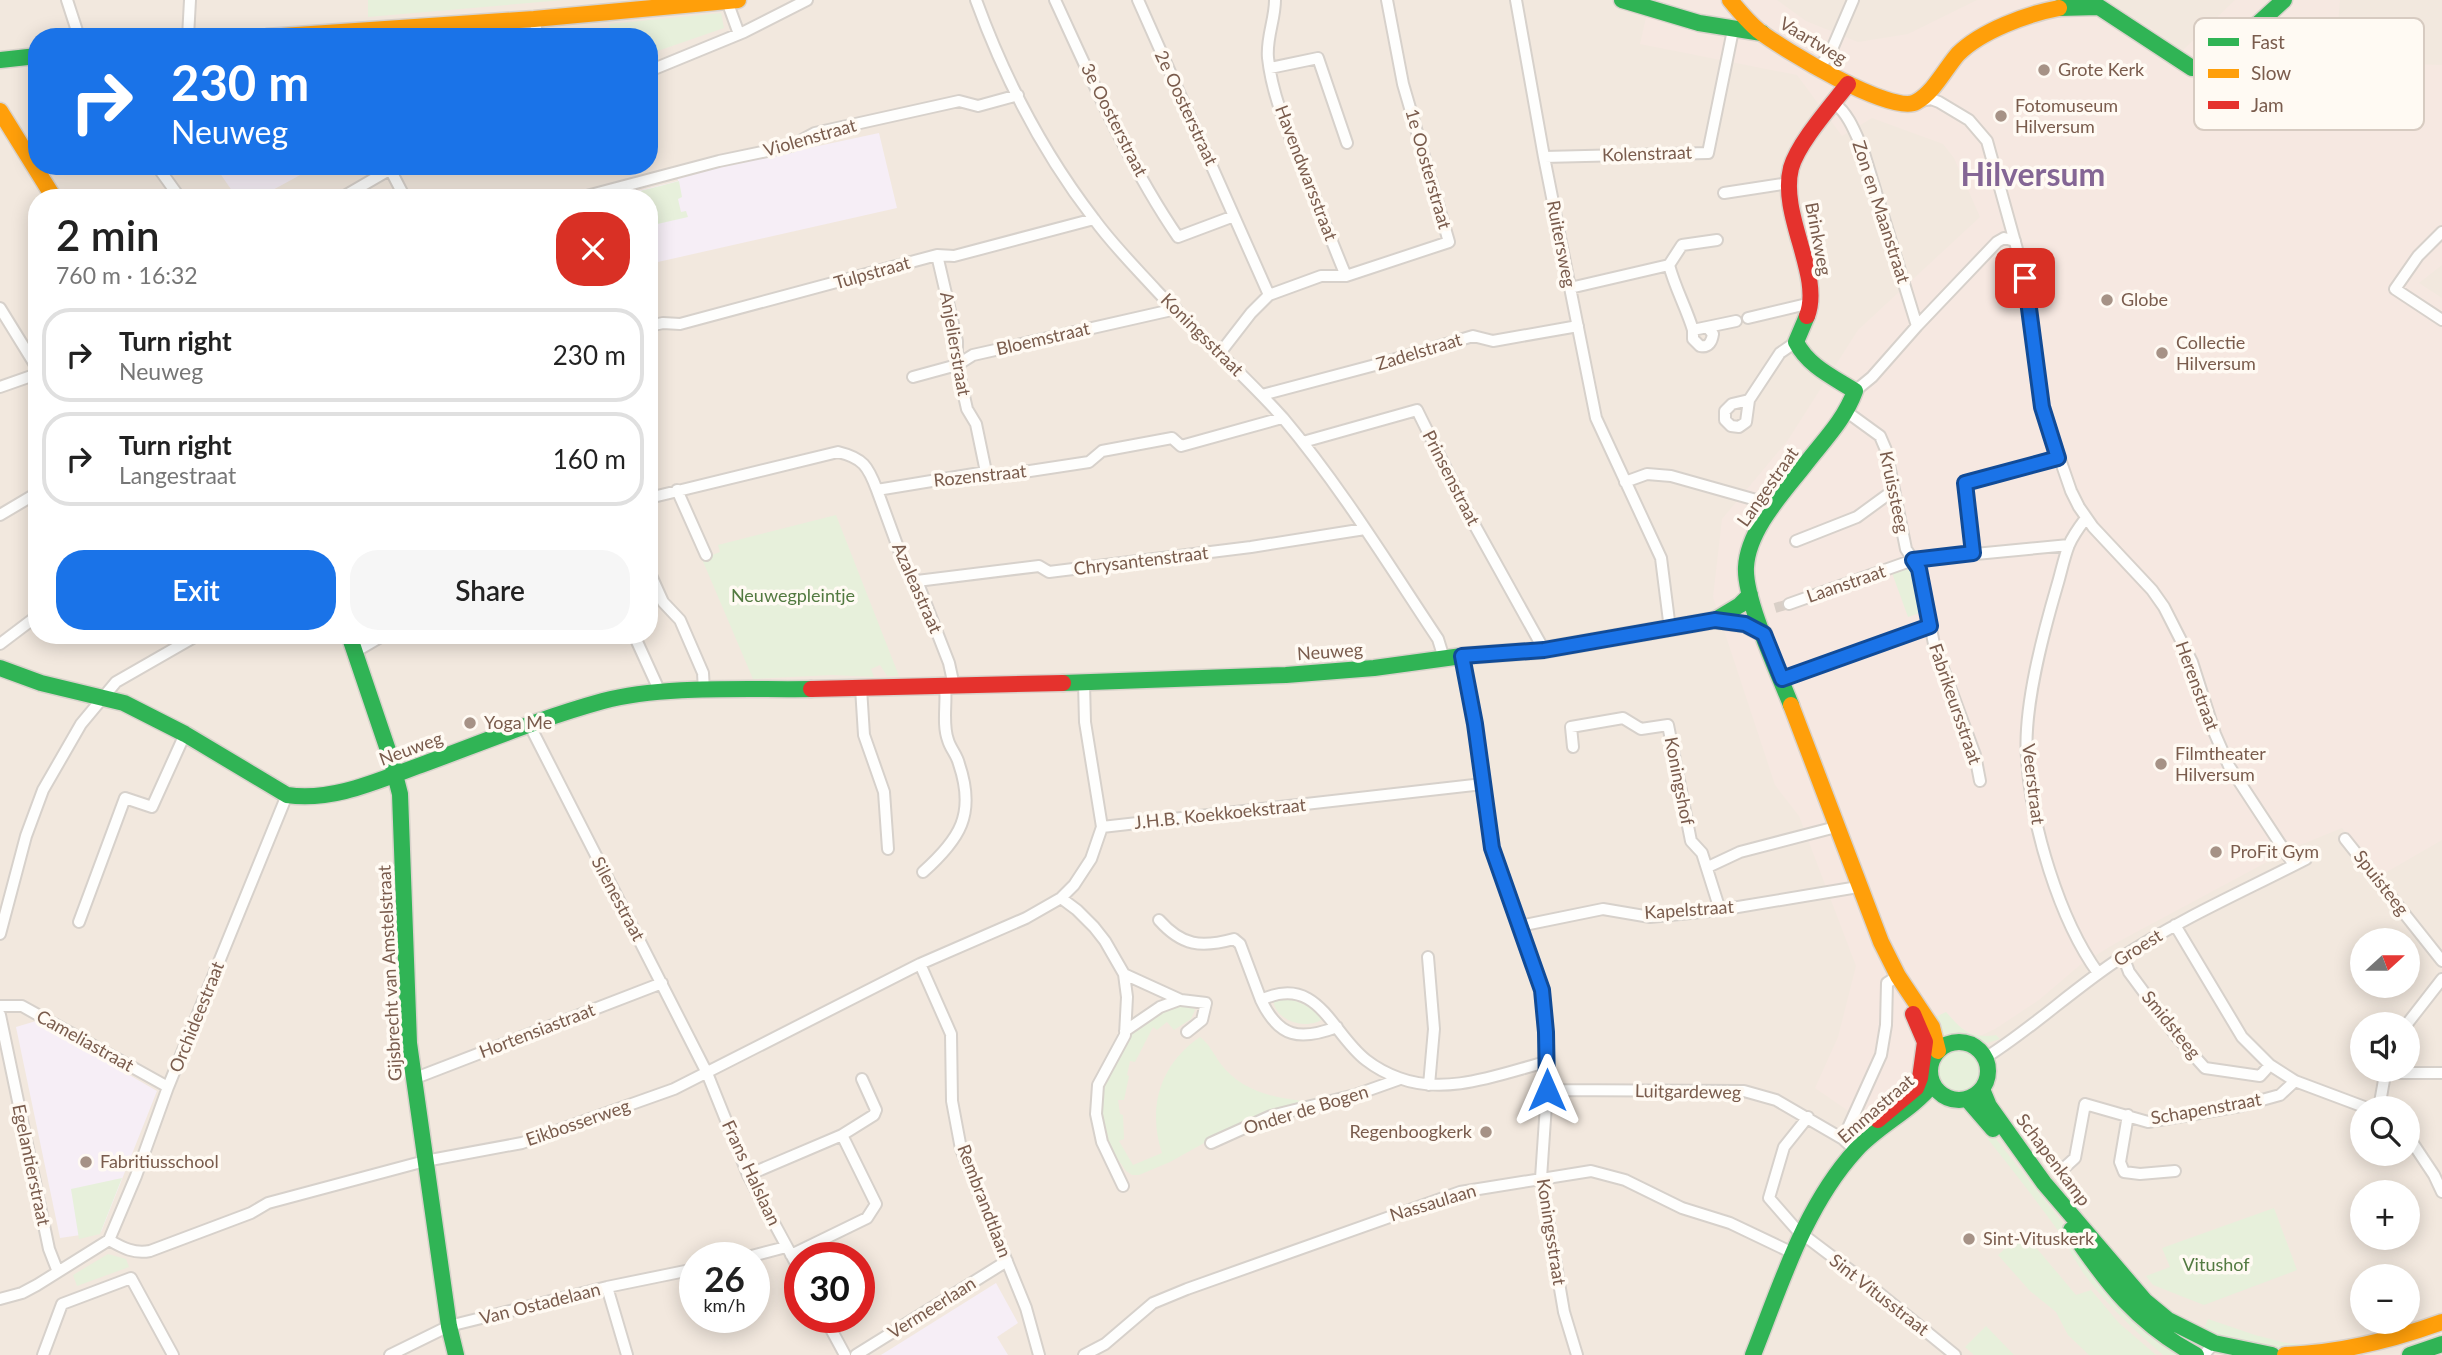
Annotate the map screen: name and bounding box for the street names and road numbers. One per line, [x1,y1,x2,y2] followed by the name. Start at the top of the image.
[1776,11,1851,69] street label: Vaartweg
[1151,47,1223,169] street label: 2e Oosterstraat
[1077,59,1153,180] street label: 3e Oosterstraat
[1271,102,1343,244] street label: Havendwarsstraat
[1401,106,1457,232] street label: 1e Oosterstraat
[761,113,859,161] street label: Violenstraat
[1849,138,1916,286] street label: Zon en Maanstraat
[1602,140,1693,166] street label: Kolenstraat
[1543,198,1581,289] street label: Ruitersweg
[1801,200,1837,277] street label: Brinkweg
[831,251,913,293] street label: Tulpstraat
[1157,288,1249,381] street label: Koningsstraat
[936,290,976,398] street label: Anjelierstraat
[994,316,1092,359] street label: Bloemstraat
[1373,327,1465,374] street label: Zadelstraat
[1419,426,1485,529] street label: Prinsenstraat
[1732,442,1803,530] street label: Langestraat
[1876,449,1914,535] street label: Kruissteeg
[932,459,1028,491] street label: Rozenstraat
[888,539,948,637] street label: Azaleastraat
[1072,541,1210,579] street label: Chrysantenstraat
[1803,559,1889,607] street label: Laanstraat
[1296,638,1364,664] street label: Neuweg
[2172,638,2224,734] street label: Herenstraat
[1925,640,1987,767] street label: Fabrikeursstraat
[376,726,445,770] street label: Neuweg
[1661,735,1699,827] street label: Koningshof
[2018,742,2050,826] street label: Veerstraat
[1133,793,1307,833] street label: J.H.B. Koekkoekstraat
[2350,845,2414,919] street label: Spuisteeg
[588,853,650,945] street label: Silenestraat
[372,864,406,1082] street label: Gijsbrecht van Amstelstraat
[1643,895,1735,923] street label: Kapelstraat
[2109,923,2166,971] street label: Groest
[164,958,228,1075] street label: Orchideestraat
[2138,986,2206,1063] street label: Smidsteeg
[476,998,598,1062] street label: Hortensiastraat
[33,1004,138,1076] street label: Cameliastraat
[1833,1069,1918,1147] street label: Emmastraat
[1635,1079,1741,1103] street label: Luitgardeweg
[1241,1080,1371,1138] street label: Onder de Bogen
[2149,1087,2263,1129] street label: Schapenstraat
[523,1094,633,1150] street label: Eikbosserweg
[8,1102,56,1228] street label: Egelantierstraat
[2012,1109,2096,1210] street label: Schapenkamp
[718,1116,786,1229] street label: Frans Halslaan
[953,1141,1017,1260] street label: Rembrandtlaan
[1533,1177,1571,1287] street label: Koningsstraat
[1387,1178,1479,1226] street label: Nassaulaan
[1826,1249,1934,1340] street label: Sint Vitusstraat
[883,1271,979,1343] street label: Vermeerlaan
[477,1277,602,1329] street label: Van Ostadelaan

